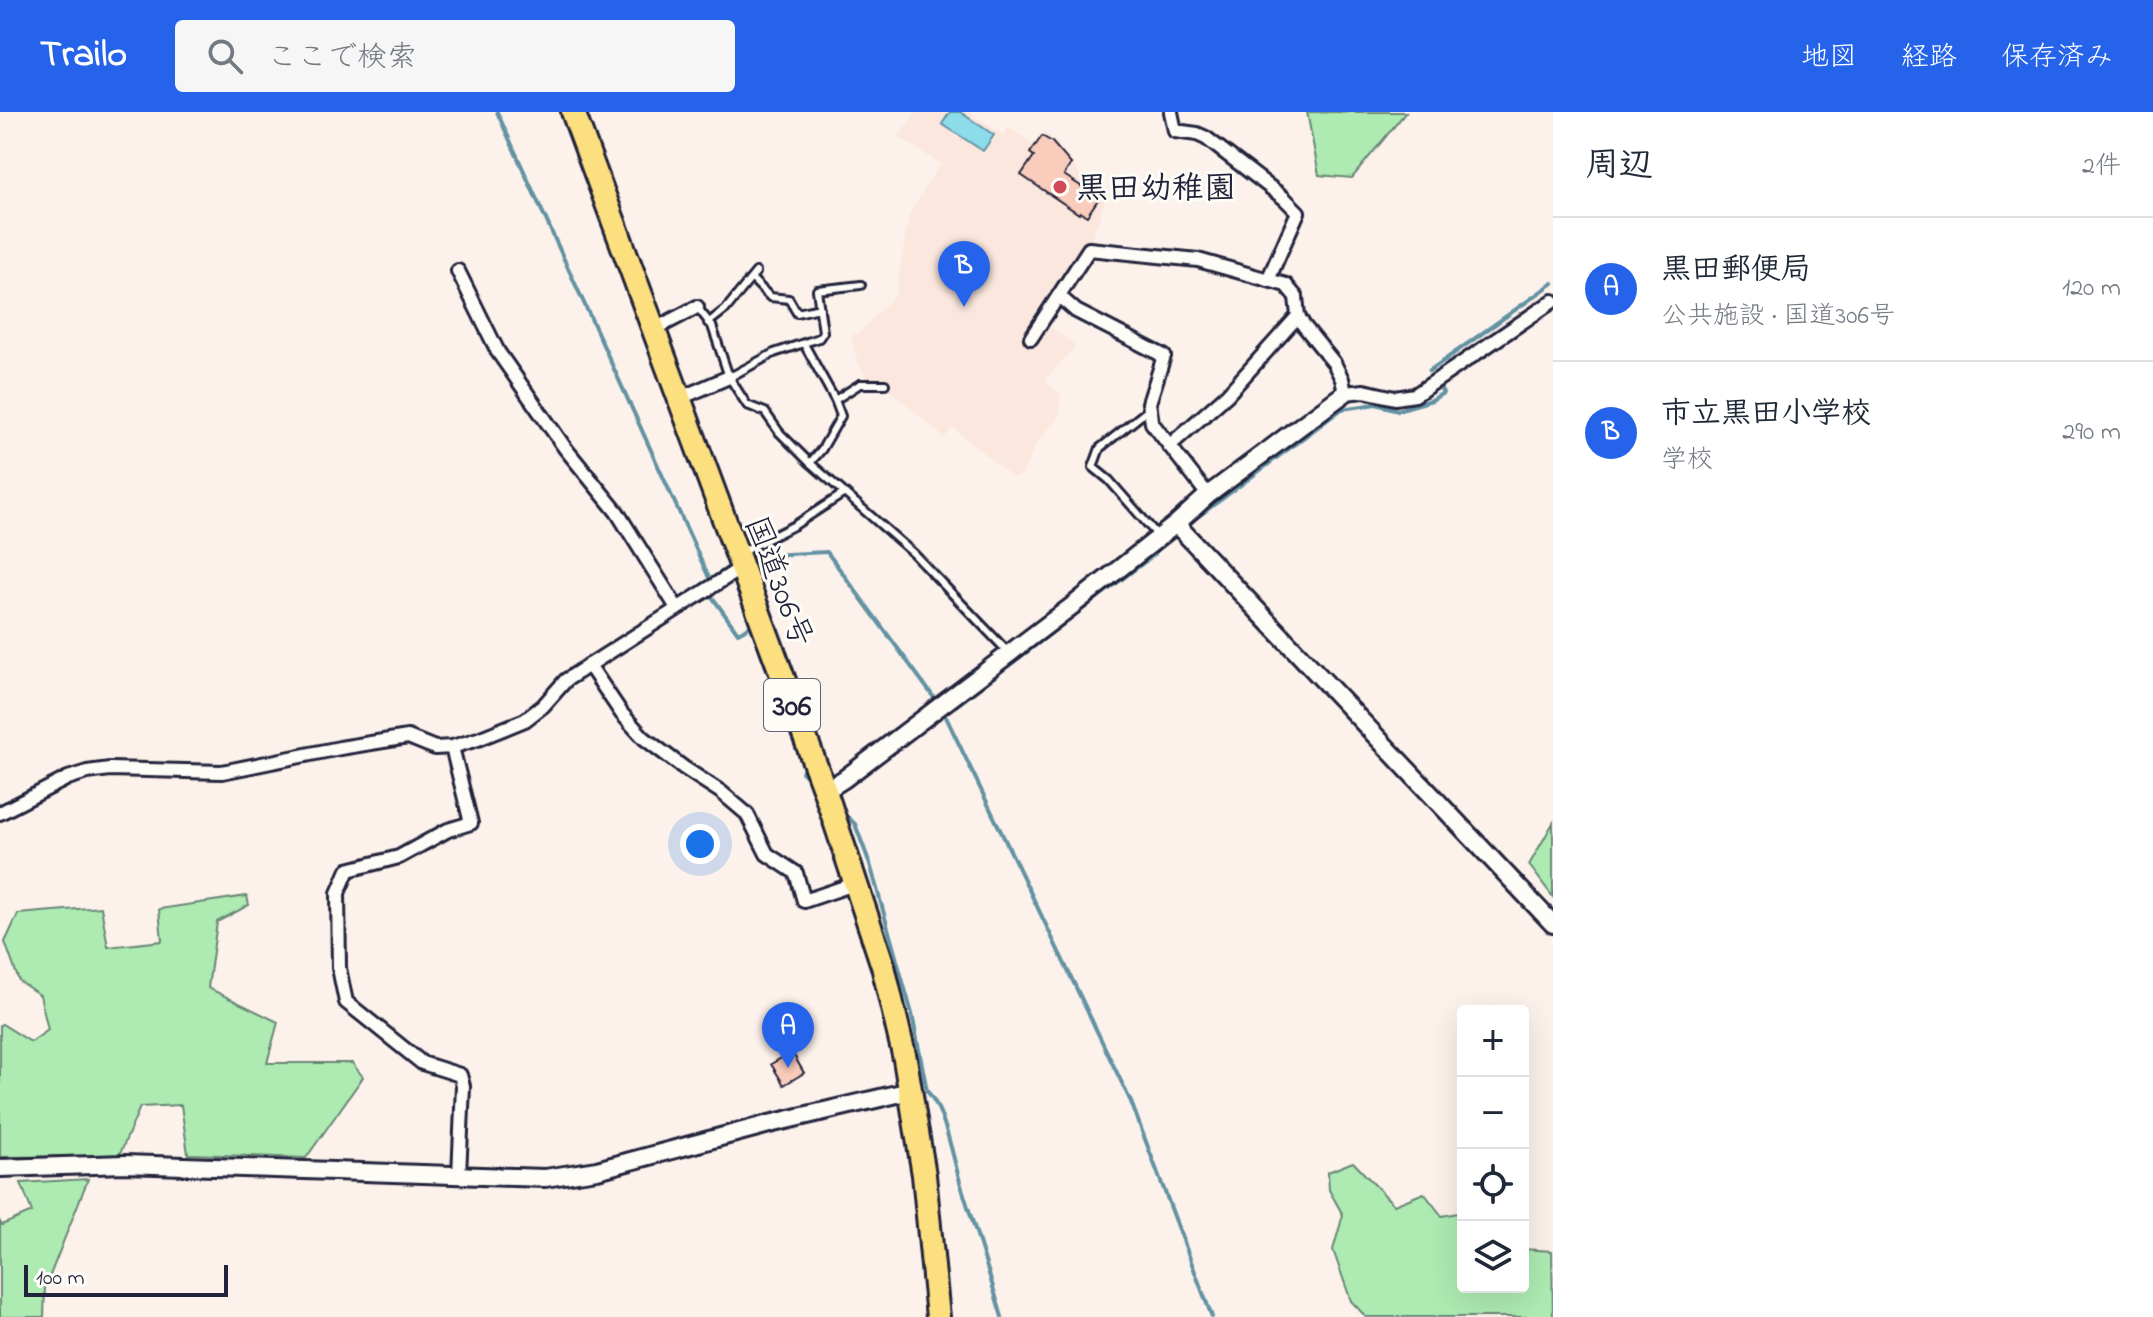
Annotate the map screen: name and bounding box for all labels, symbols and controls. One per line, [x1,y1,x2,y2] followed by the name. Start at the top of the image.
[175,20,735,92] search box
[40,28,127,84] text: Trailo
[203,34,247,78] icon: search
[267,37,417,81] text: ここで検索
[1801,38,1857,79] text: 地図
[1901,38,1957,79] text: 経路
[2001,38,2113,79] text: 保存済み
[1585,142,1653,192] text: 周辺
[2082,148,2121,186] text: 2件
[1076,167,1236,214] place label: 黒田幼稚園
[1051,178,1069,196] marker: 黒田幼稚園
[938,241,990,307] pin: B
[1661,249,1811,293] text: 黒田郵便局
[1603,270,1619,308] text: A
[2062,270,2121,308] text: 120 m
[1661,298,1895,336] text: 公共施設 · 国道306号
[1661,393,1871,437] text: 市立黒田小学校
[1602,414,1620,452] text: B
[2062,414,2121,452] text: 290 m
[1661,442,1713,480] text: 学校
[730,510,823,655] street label: 国道306号
[764,679,820,731] road number: 306
[680,824,720,864] your location
[762,1002,814,1068] pin: A
[1457,1005,1529,1293] map controls
[1457,1005,1529,1077] button: +
[1457,1077,1529,1149] button: −
[1457,1149,1529,1221] button: locate
[1457,1221,1529,1293] button: layers
[24,1261,228,1297] scale bar
[36,1263,85,1295] text: 100 m

